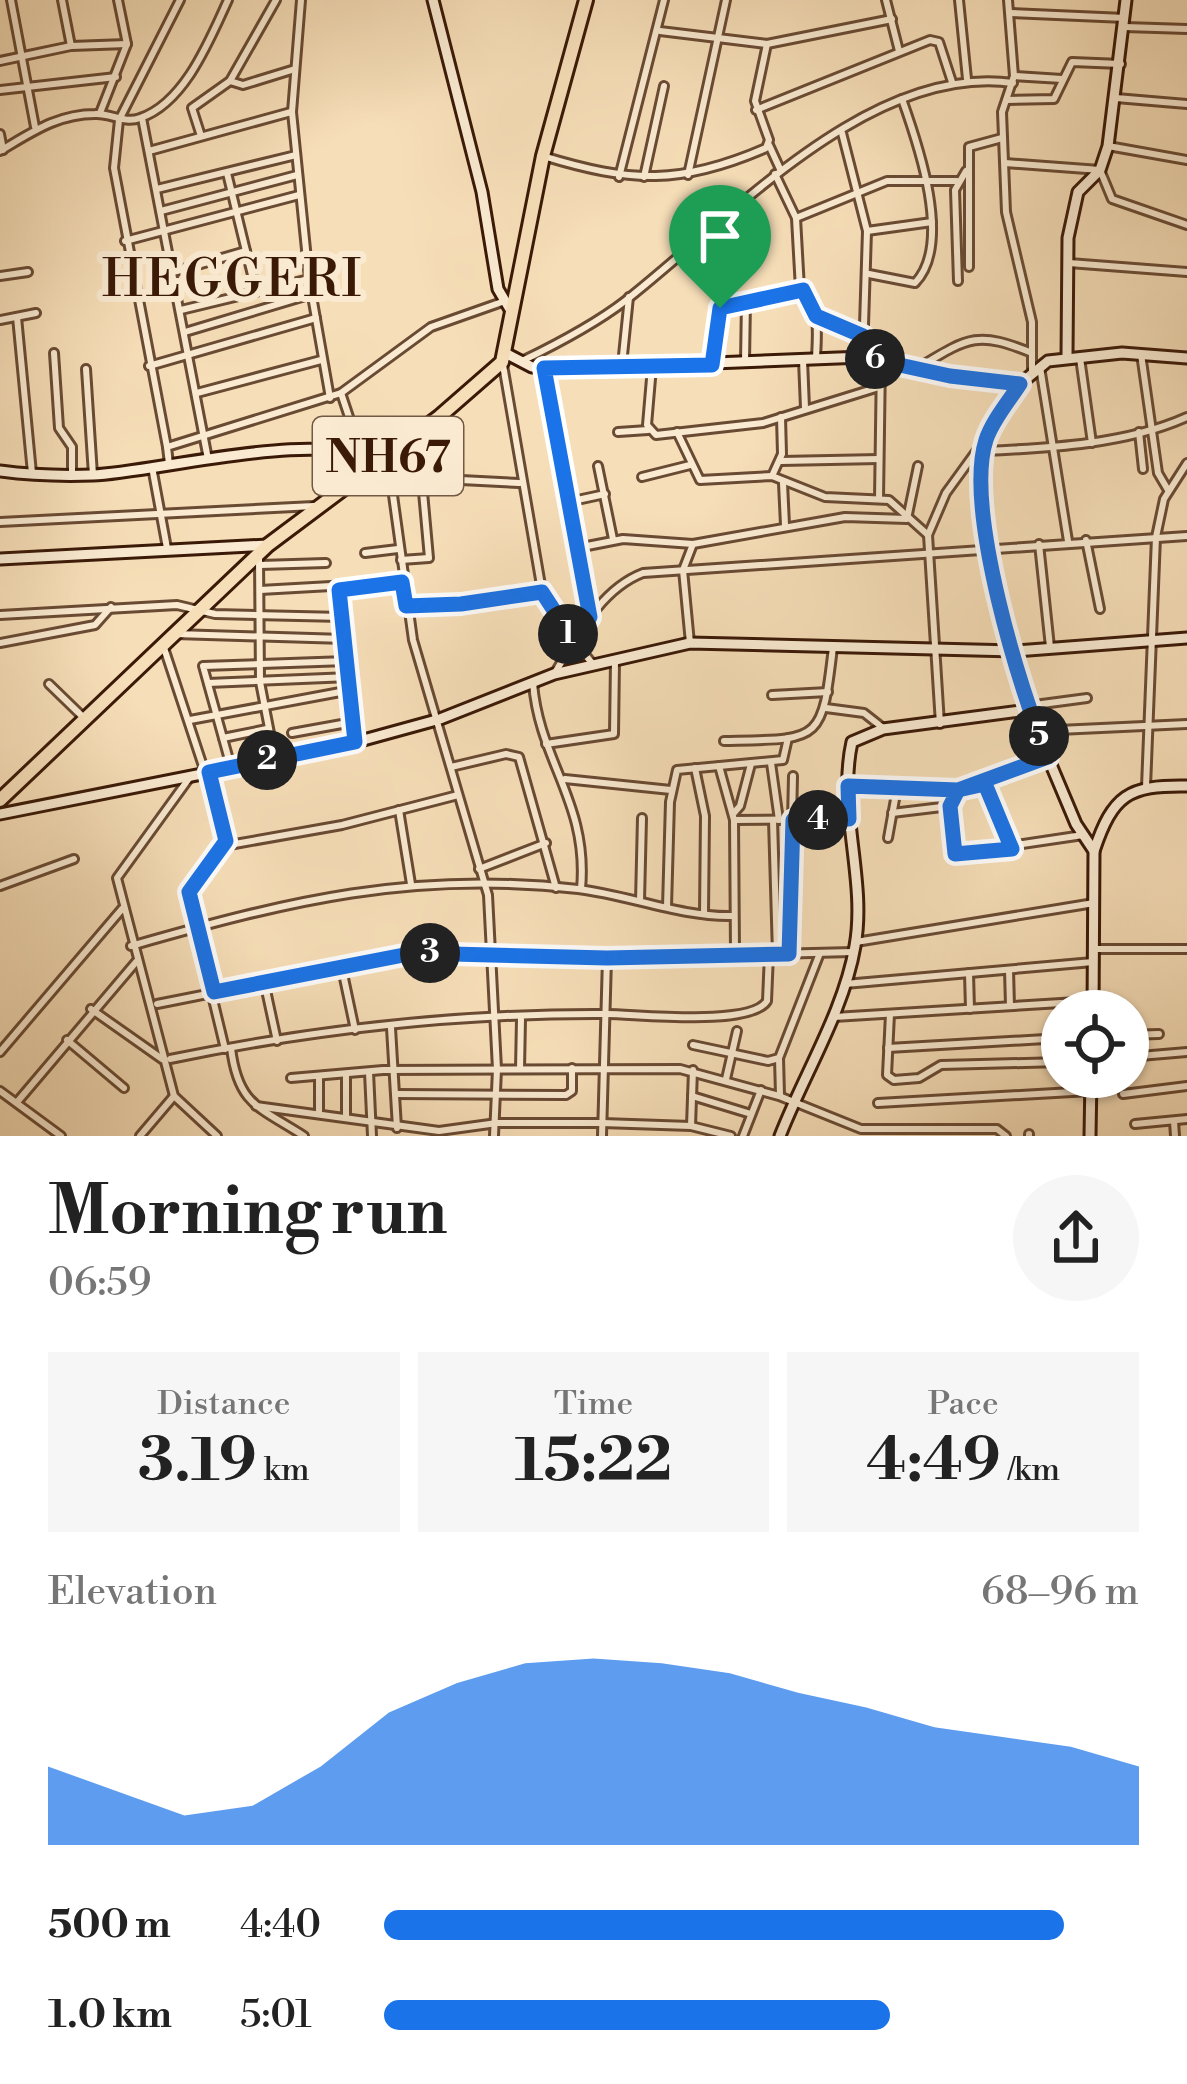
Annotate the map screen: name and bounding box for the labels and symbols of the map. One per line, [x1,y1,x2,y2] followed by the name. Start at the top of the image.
[669,185,771,308] pin
[102,249,364,313] district label: HEGGERI
[845,329,905,389] pin: 6
[313,417,463,495] road number: NH67
[538,604,598,664] pin: 1
[1009,706,1069,766] pin: 5
[237,730,297,790] pin: 2
[788,790,848,850] pin: 4
[400,923,460,983] pin: 3

